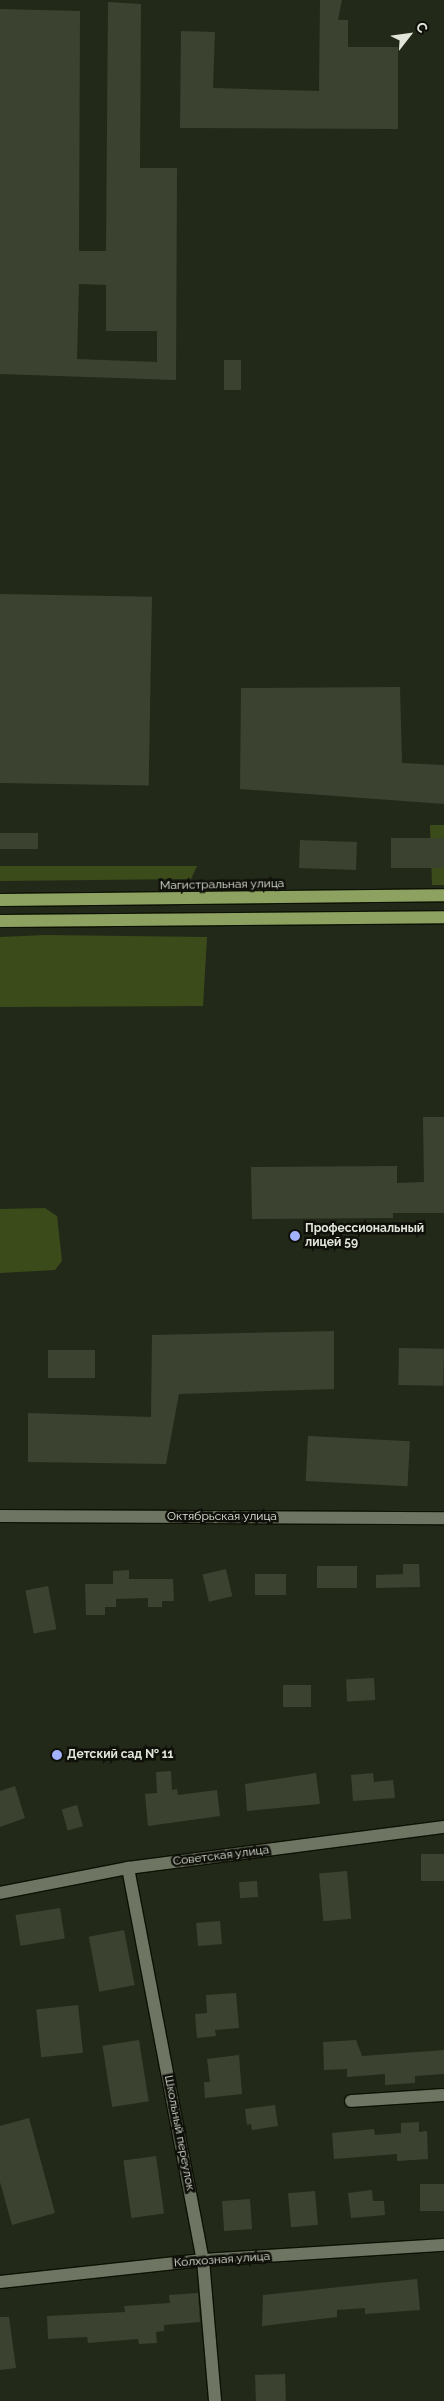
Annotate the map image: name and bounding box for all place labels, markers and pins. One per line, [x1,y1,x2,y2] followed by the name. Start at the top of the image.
[305,1222,424,1250] place label: Профессиональный лицей 59
[289,1230,301,1242] marker: Профессиональный лицей 59
[67,1748,174,1762] place label: Детский сад № 11
[51,1749,63,1761] marker: Детский сад № 11

